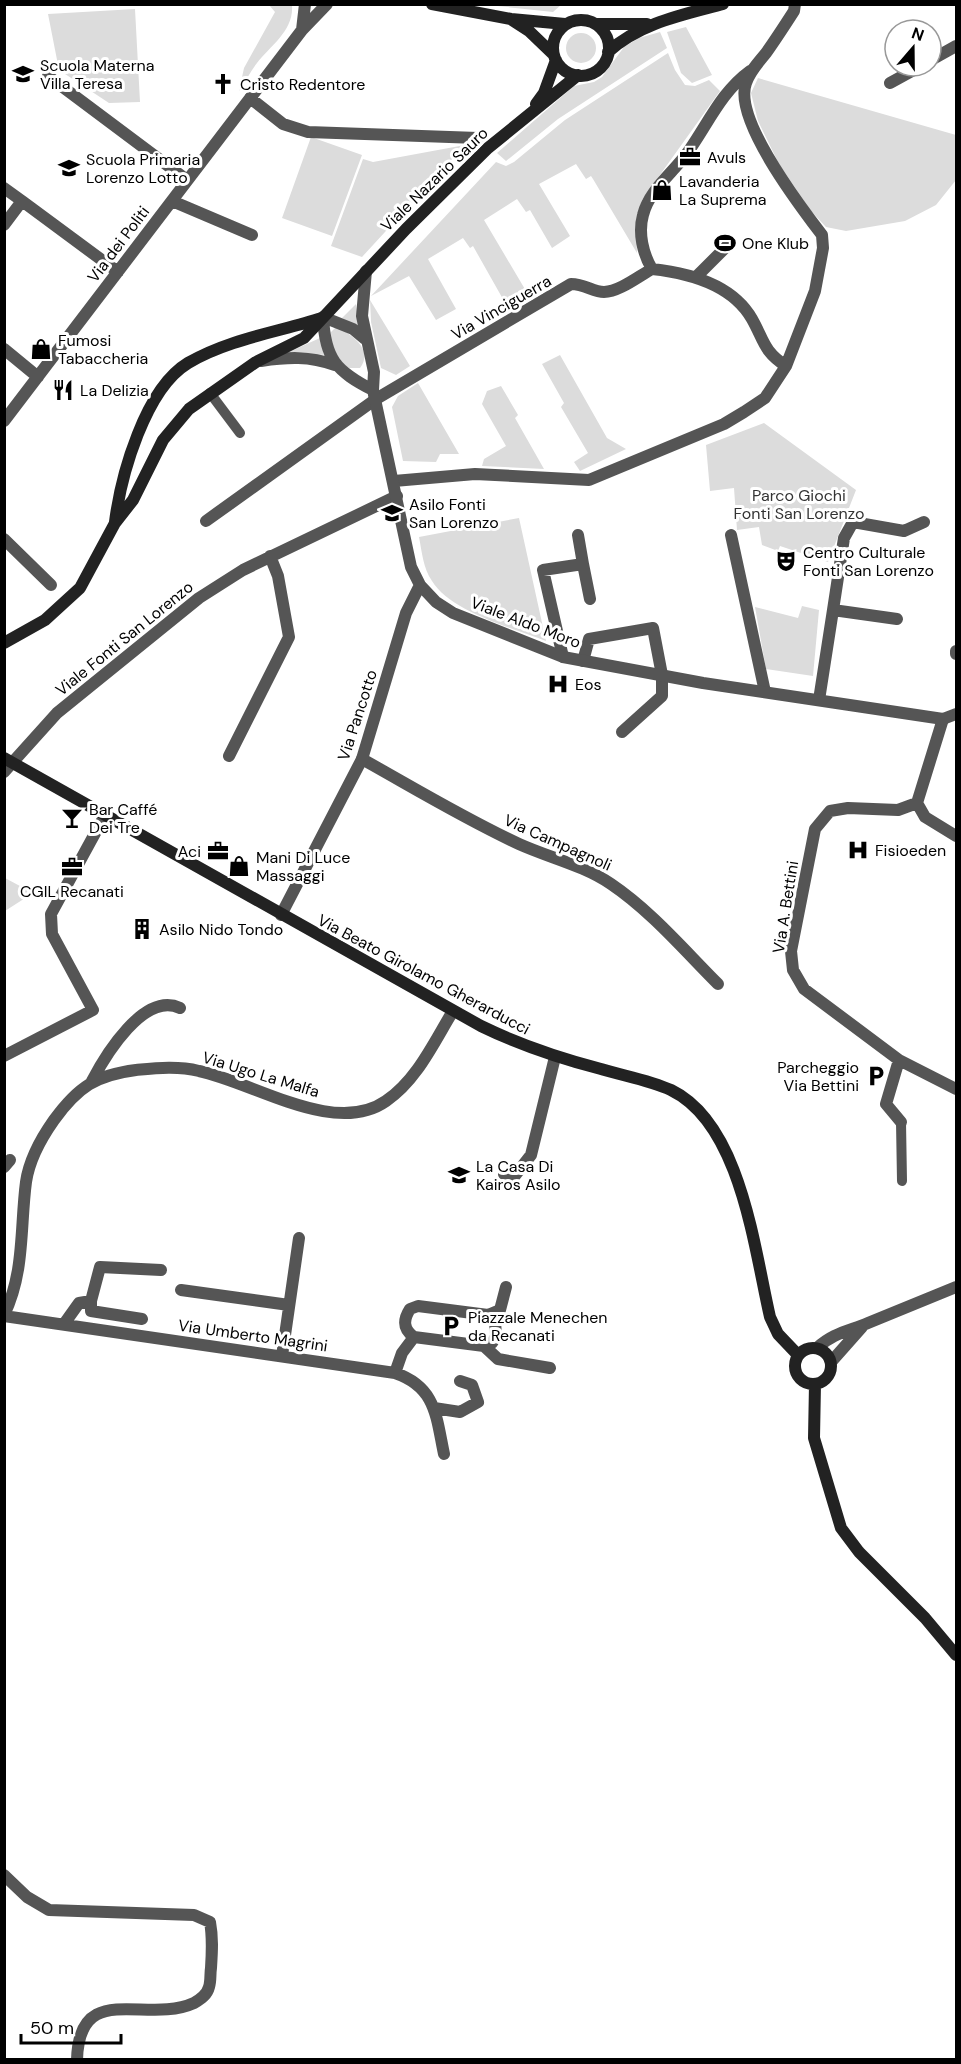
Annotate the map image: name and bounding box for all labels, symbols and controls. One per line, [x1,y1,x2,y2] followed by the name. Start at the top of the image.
[883,18,943,78] north arrow
[909,23,927,46] text: N
[40,55,155,94] place label: Scuola Materna Villa Teresa
[11,62,35,86] school or university icon: Scuola Materna Villa Teresa
[211,72,235,96] church icon: Cristo Redentore
[240,74,365,95] place label: Cristo Redentore
[376,123,493,236] street label: Viale Nazario Sauro
[678,145,702,169] office icon: Avuls
[707,147,746,168] place label: Avuls
[86,149,200,188] place label: Scuola Primaria Lorenzo Lotto
[57,156,81,180] school or university icon: Scuola Primaria Lorenzo Lotto
[679,171,767,210] place label: Lavanderia La Suprema
[650,178,674,202] shop icon: Lavanderia La Suprema
[83,202,154,287] street label: Via dei Politi
[713,231,737,255] sports icon: One Klub
[742,233,809,254] place label: One Klub
[448,270,555,345] street label: Via Vinciguerra
[58,330,148,369] place label: Fumosi Tabaccheria
[29,337,53,361] shop icon: Fumosi Tabaccheria
[51,378,75,402] restaurant icon: La Delizia
[80,380,149,401] place label: La Delizia
[734,485,864,524] park label: Parco Giochi Fonti San Lorenzo
[409,494,499,533] place label: Asilo Fonti San Lorenzo
[380,501,404,525] school or university icon: Asilo Fonti San Lorenzo
[803,542,934,581] place label: Centro Culturale Fonti San Lorenzo
[774,549,798,573] theatre icon: Centro Culturale Fonti San Lorenzo
[51,576,197,700] street label: Viale Fonti San Lorenzo
[468,592,584,653] street label: Viale Aldo Moro
[333,667,382,763] street label: Via Pancotto
[546,672,570,696] hospital icon: Eos
[575,674,602,695] place label: Eos
[89,799,157,838] place label: Bar Caffé Dei Tre
[60,806,84,830] bar icon: Bar Caffé Dei Tre
[501,809,615,876] street label: Via Campagnoli
[846,838,870,862] hospital icon: Fisioeden
[206,839,230,863] office icon: Aci
[875,840,946,861] place label: Fisioeden
[178,841,201,862] place label: Aci
[256,847,350,886] place label: Mani Di Luce Massaggi
[227,854,251,878] shop icon: Mani Di Luce Massaggi
[60,855,84,879] office icon: CGIL Recanati
[768,859,803,955] street label: Via A. Bettini
[20,881,124,902] place label: CGIL Recanati
[314,909,534,1040] street label: Via Beato Girolamo Gherarducci
[130,917,154,941] building icon: Asilo Nido Tondo
[159,919,283,940] place label: Asilo Nido Tondo
[200,1047,322,1102] street label: Via Ugo La Malfa
[777,1057,859,1096] place label: Parcheggio Via Bettini
[864,1064,888,1088] parking icon: Parcheggio Via Bettini
[476,1156,560,1195] place label: La Casa Di Kairos Asilo
[447,1163,471,1187] school or university icon: La Casa Di Kairos Asilo
[468,1307,608,1346] place label: Piazzale Menechen da Recanati
[439,1314,463,1338] parking icon: Piazzale Menechen da Recanati
[177,1315,329,1356] street label: Via Umberto Magrini
[21,2007,122,2045] scale bar
[30,2016,74,2040] text: 50 m

